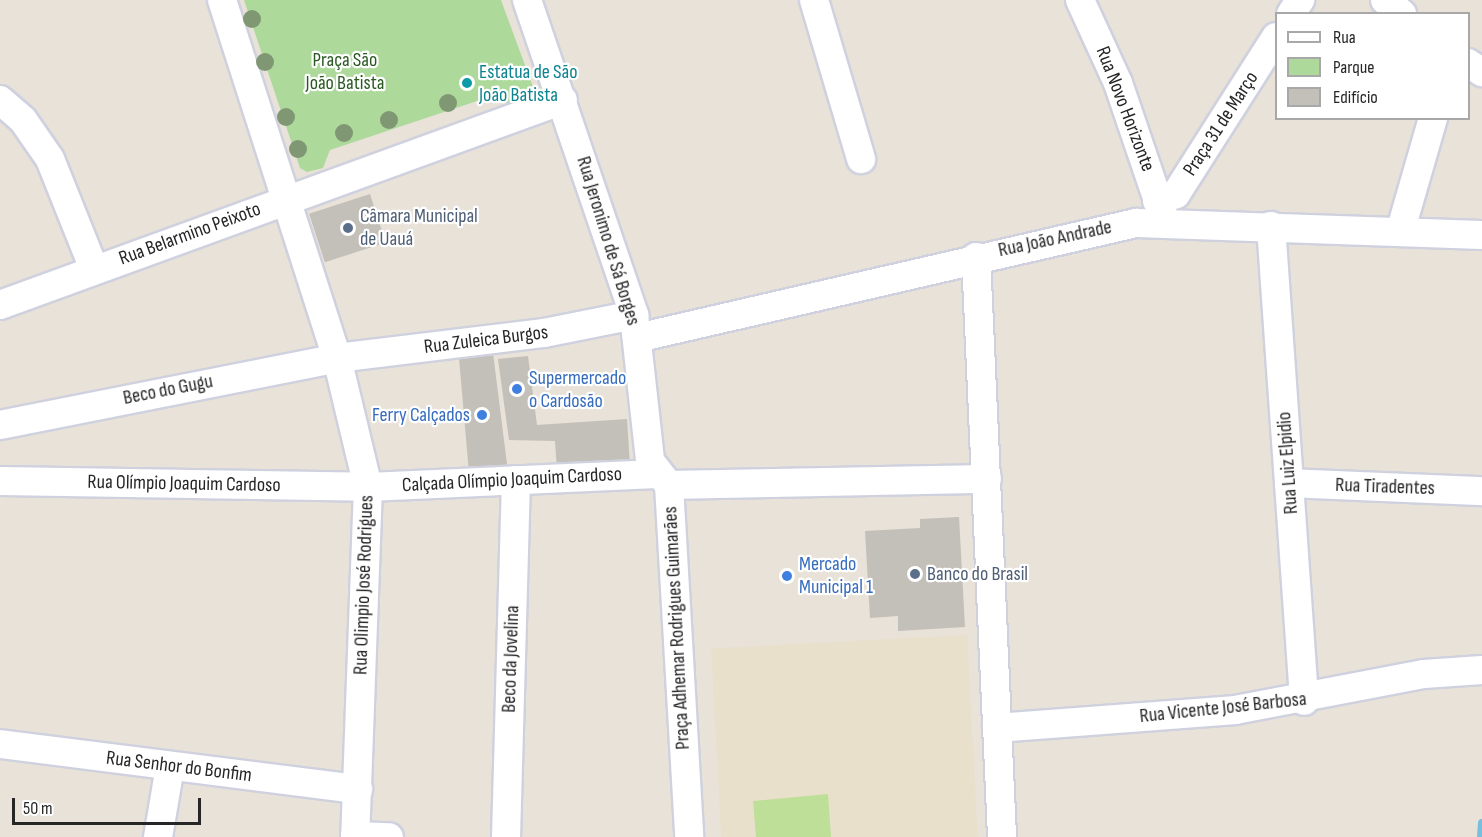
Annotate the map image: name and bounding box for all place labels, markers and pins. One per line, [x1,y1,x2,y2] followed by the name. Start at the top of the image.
[479,60,578,107] place label: Estatua de São João Batista
[460,76,474,90] marker: Estatua de São João Batista
[360,204,478,251] place label: Câmara Municipal de Uauá
[341,221,355,235] marker: Câmara Municipal de Uauá
[529,366,626,413] place label: Supermercado o Cardosão
[510,382,524,396] marker: Supermercado o Cardosão
[372,403,470,427] place label: Ferry Calçados
[475,408,489,422] marker: Ferry Calçados
[799,552,873,599] place label: Mercado Municipal 1
[927,562,1028,586] place label: Banco do Brasil
[908,567,922,581] marker: Banco do Brasil
[780,569,794,583] marker: Mercado Municipal 1

